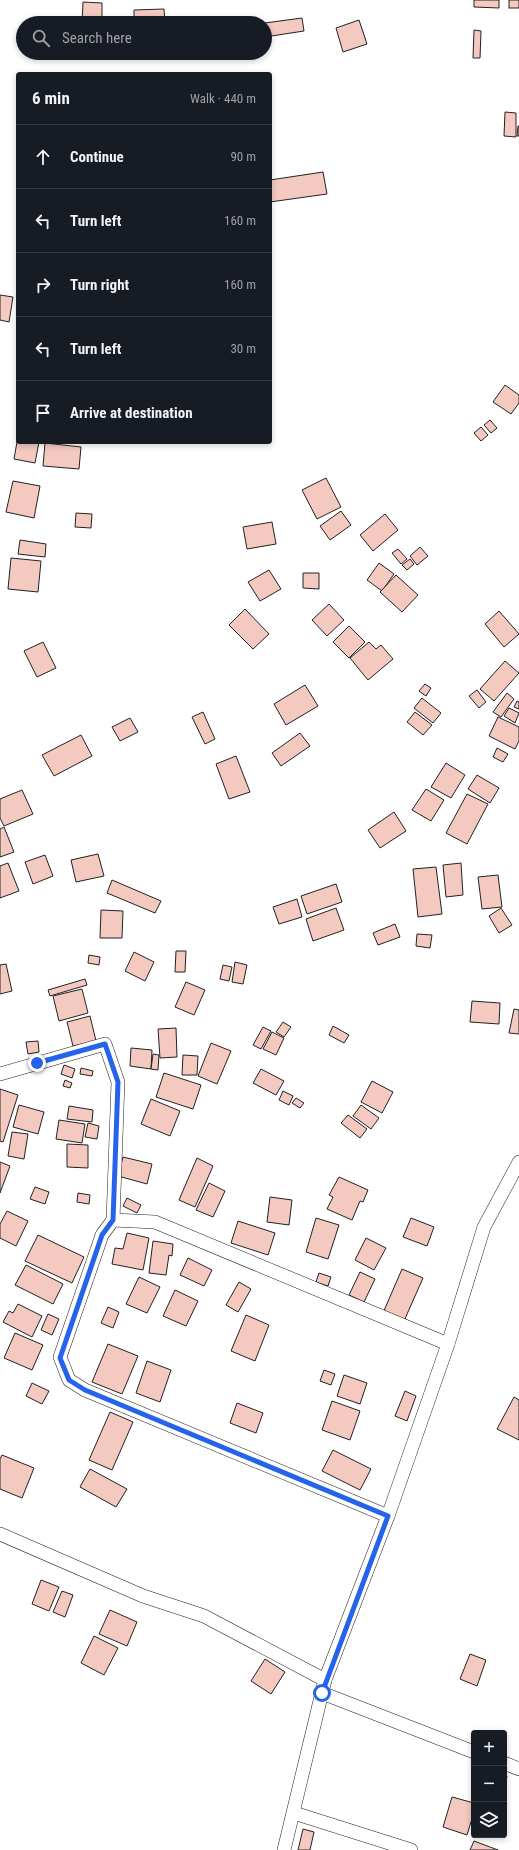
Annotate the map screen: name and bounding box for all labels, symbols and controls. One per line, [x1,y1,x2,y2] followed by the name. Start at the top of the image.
[16,16,272,60] search box
[30,27,52,49] icon: search
[62,29,132,47] text: Search here
[32,88,70,108] text: 6 min
[190,91,256,106] text: Walk · 440 m
[32,146,54,168] icon: ahead
[70,148,124,166] text: Continue
[230,149,256,164] text: 90 m
[32,210,54,232] icon: left
[70,212,121,230] text: Turn left
[224,213,256,228] text: 160 m
[32,274,54,296] icon: right
[70,276,129,294] text: Turn right
[224,277,256,292] text: 160 m
[32,338,54,360] icon: left
[70,340,121,358] text: Turn left
[230,341,256,356] text: 30 m
[32,402,54,424] icon: arrive
[70,404,193,422] text: Arrive at destination
[28,1054,46,1072] route end
[313,1684,331,1702] route start
[471,1730,507,1838] map controls
[471,1730,507,1766] button: +
[471,1766,507,1802] button: −
[471,1802,507,1838] button: layers

